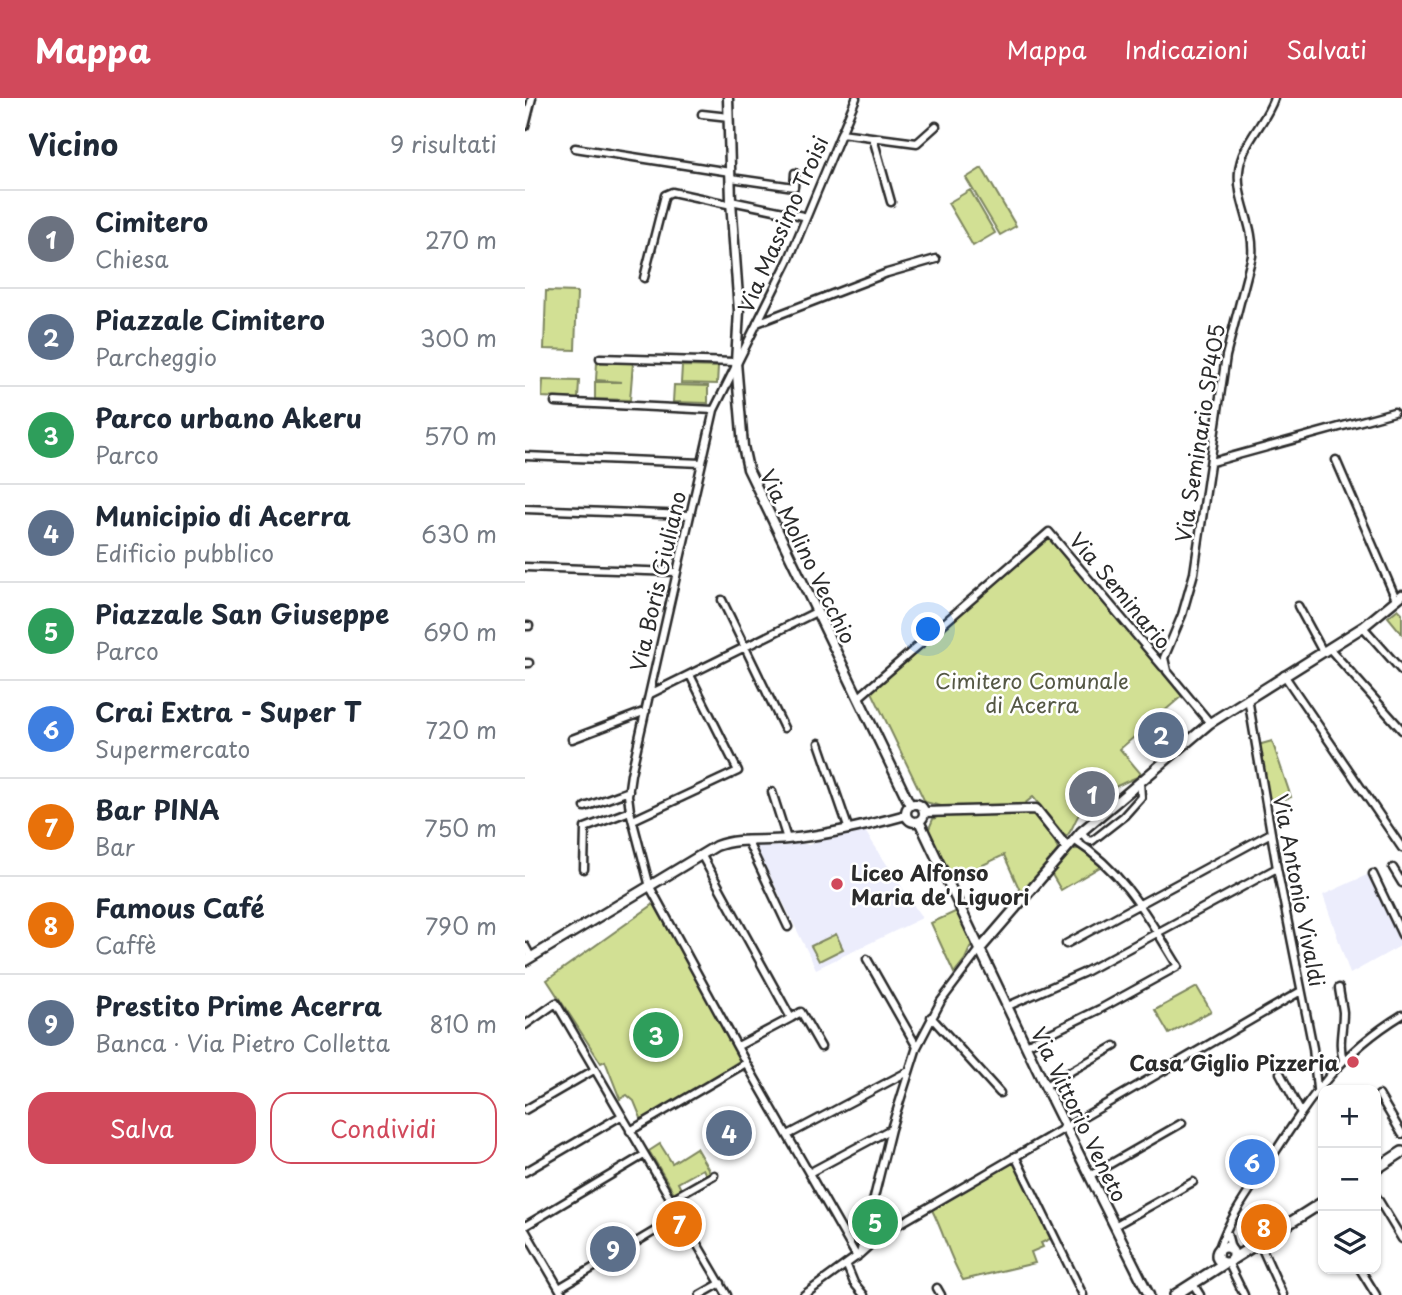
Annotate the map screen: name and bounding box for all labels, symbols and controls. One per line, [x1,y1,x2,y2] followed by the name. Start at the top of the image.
[35,24,151,74] text: Mappa
[1007,31,1087,67] text: Mappa
[1125,31,1248,67] text: Indicazioni
[1286,31,1367,67] text: Salvati
[28,121,118,166] text: Vicino
[390,126,497,161] text: 9 risultati
[729,130,835,318] street label: Via Massimo Troisi
[95,202,208,241] text: Cimitero
[46,222,57,257] text: 1
[425,222,497,257] text: 270 m
[95,241,168,276] text: Chiesa
[95,300,325,339] text: Piazzale Cimitero
[43,320,59,355] text: 2
[420,320,497,355] text: 300 m
[1166,321,1232,545] street label: Via Seminario SP405
[95,339,217,374] text: Parcheggio
[95,398,362,437] text: Parco urbano Akeru
[43,418,59,453] text: 3
[424,418,497,453] text: 570 m
[95,437,159,472] text: Parco
[753,463,865,649] street label: Via Molino Vecchio
[621,488,693,674] street label: Via Boris Giuliano
[95,496,351,535] text: Municipio di Acerra
[43,516,59,551] text: 4
[421,516,497,551] text: 630 m
[1062,525,1180,655] street label: Via Seminario
[95,535,274,570] text: Edificio pubblico
[95,594,389,633] text: Piazzale San Giuseppe
[911,612,945,646] your location
[44,614,58,649] text: 5
[423,614,497,649] text: 690 m
[95,633,159,668] text: Parco
[935,664,1129,720] park label: Cimitero Comunale di Acerra
[95,692,361,731] text: Crai Extra - Super T
[1138,709,1184,761] pin: 2
[43,712,59,747] text: 6
[425,712,497,747] text: 720 m
[95,731,250,766] text: Supermercato
[1069,768,1115,820] pin: 1
[95,790,220,829] text: Bar PINA
[1266,791,1334,989] street label: Via Antonio Vivaldi
[44,810,58,845] text: 7
[424,810,497,845] text: 750 m
[95,829,135,864] text: Bar
[851,856,1029,912] place label: Liceo Alfonso Maria de' Liguori
[829,876,845,892] marker: Liceo Alfonso Maria de' Liguori
[95,888,265,927] text: Famous Café
[44,908,58,943] text: 8
[425,908,497,943] text: 790 m
[95,927,157,962] text: Caffè
[95,986,382,1025] text: Prestito Prime Acerra
[44,1006,58,1041] text: 9
[429,1006,497,1041] text: 810 m
[633,1009,679,1061] pin: 3
[1024,1021,1136,1207] street label: Via Vittorio Veneto
[95,1025,390,1060] text: Banca · Via Pietro Colletta
[1129,1046,1339,1078] place label: Casa Giglio Pizzeria
[1345,1054,1361,1070] marker: Casa Giglio Pizzeria
[1318,1085,1381,1274] map controls
[1318,1085,1381,1148] button: +
[28,1092,256,1164] button: Salva
[270,1092,497,1164] button: Condividi
[706,1107,752,1159] pin: 4
[1229,1136,1275,1188] pin: 6
[1318,1148,1381,1211] button: −
[852,1196,898,1248] pin: 5
[656,1198,702,1250] pin: 7
[1241,1201,1287,1253] pin: 8
[1318,1211,1381,1274] button: layers
[590,1223,636,1275] pin: 9

